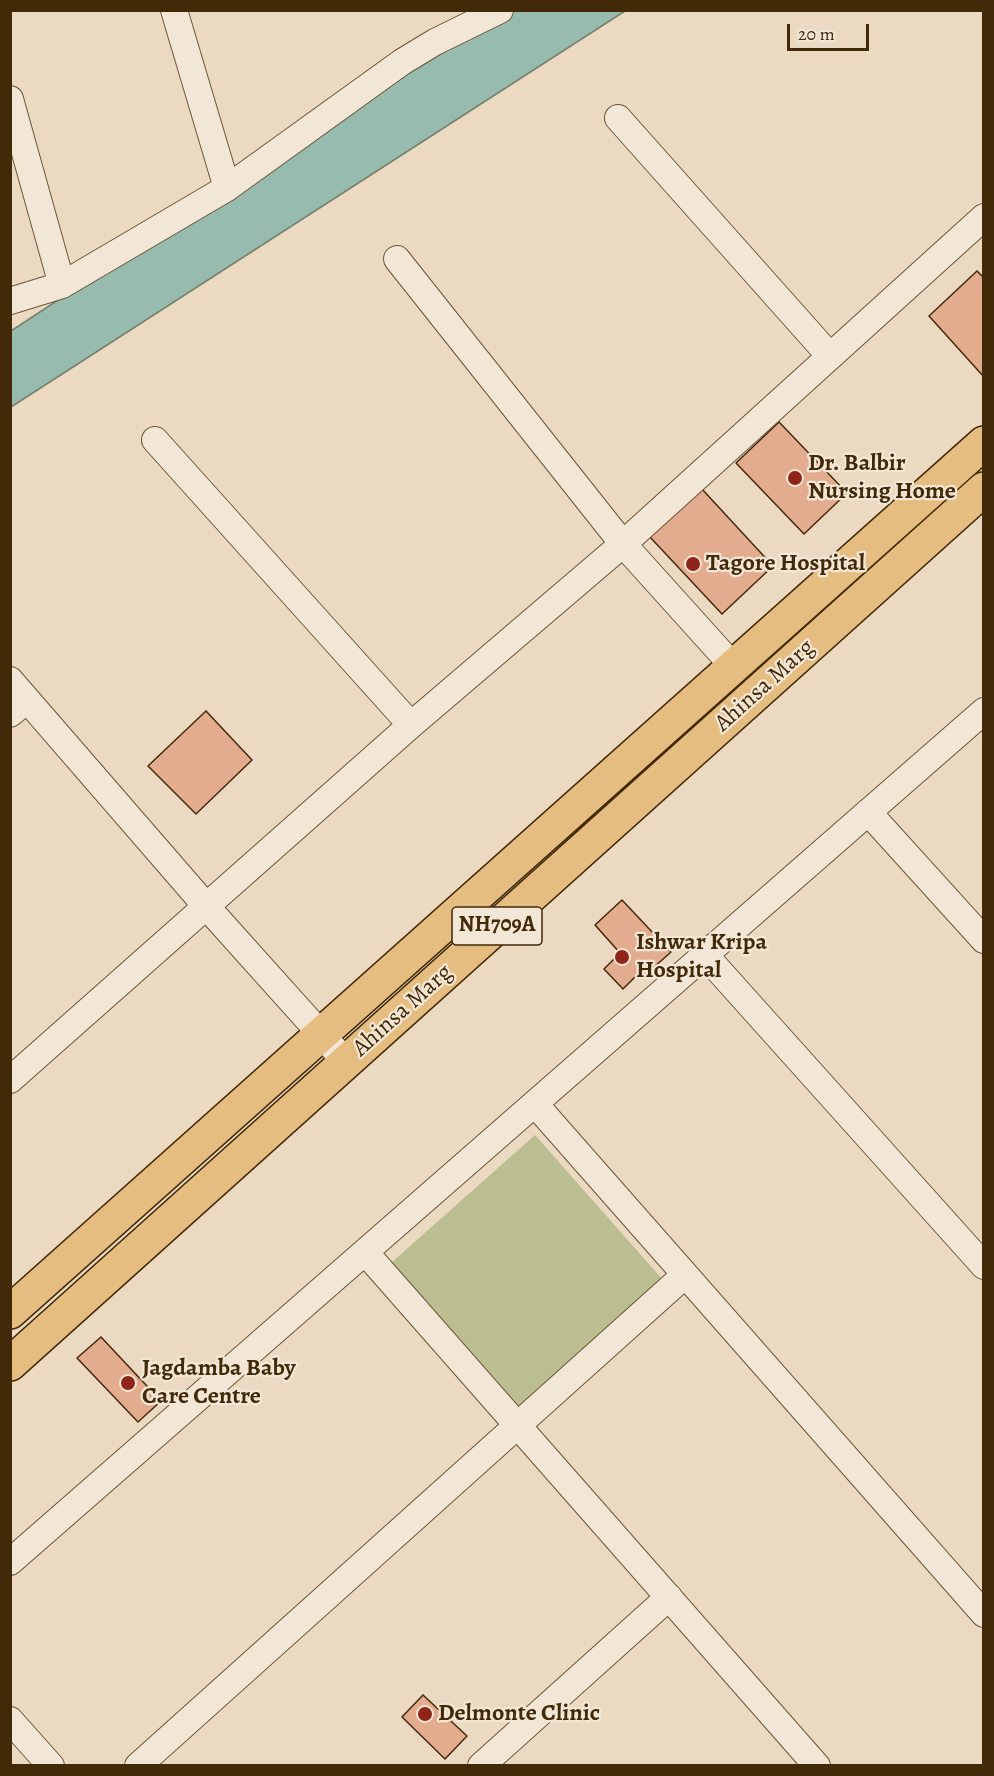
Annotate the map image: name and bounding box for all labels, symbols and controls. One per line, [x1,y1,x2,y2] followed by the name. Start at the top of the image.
[790,12,872,50] scale bar
[798,22,835,46] text: 20 m
[808,450,956,506] place label: Dr. Balbir Nursing Home
[786,469,804,487] marker: Dr. Balbir Nursing Home
[706,550,865,578] place label: Tagore Hospital
[684,555,702,573] marker: Tagore Hospital
[709,634,821,738] street label: Ahinsa Marg
[452,907,542,945] road number: NH709A
[636,929,767,985] place label: Ishwar Kripa Hospital
[613,948,631,966] marker: Ishwar Kripa Hospital
[347,959,459,1063] street label: Ahinsa Marg
[142,1355,296,1411] place label: Jagdamba Baby Care Centre
[119,1374,137,1392] marker: Jagdamba Baby Care Centre
[438,1700,600,1728] place label: Delmonte Clinic
[416,1705,434,1723] marker: Delmonte Clinic

